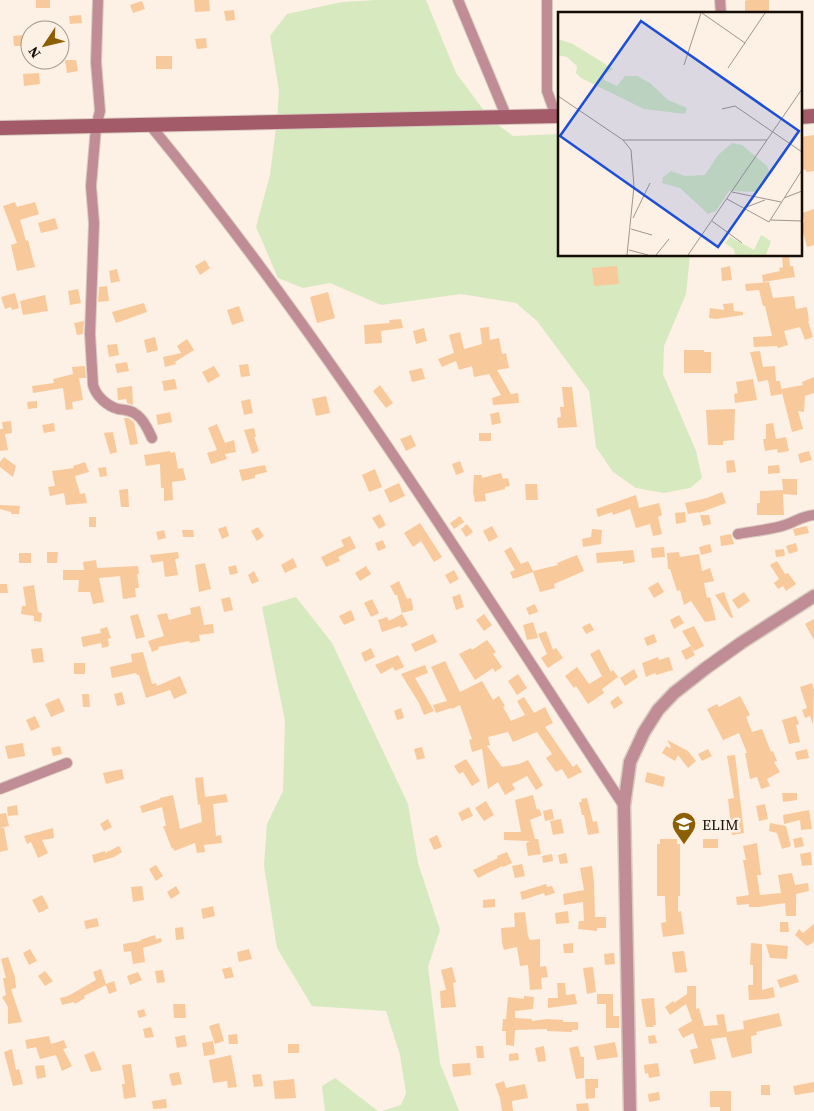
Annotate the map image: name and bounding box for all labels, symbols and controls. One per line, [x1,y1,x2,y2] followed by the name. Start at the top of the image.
[558,12,802,256] inset map
[20,20,70,70] north arrow
[23,43,45,62] text: N
[671,811,697,845] school or university icon: ELIM
[702,814,739,835] place label: ELIM

